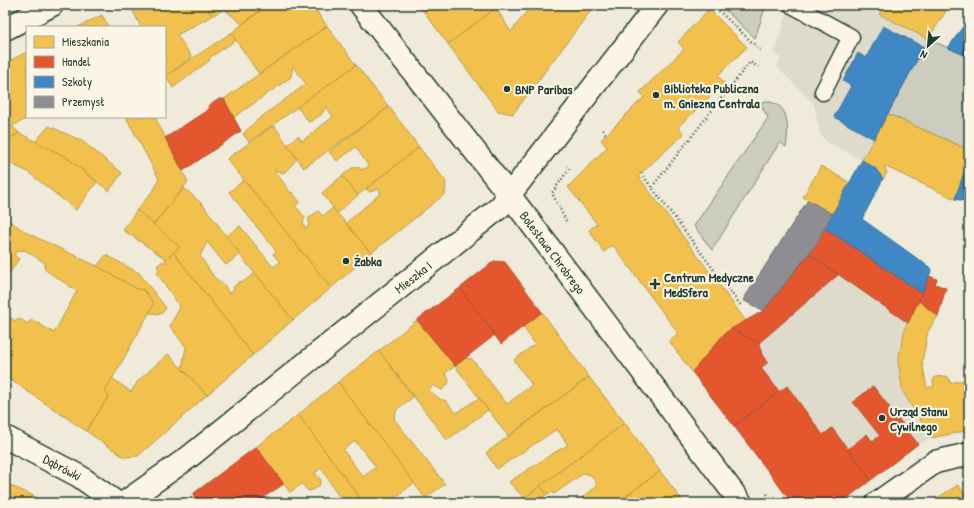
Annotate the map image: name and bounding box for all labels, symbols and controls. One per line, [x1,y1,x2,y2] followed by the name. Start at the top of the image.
[26,26,166,118] legend
[908,26,948,66] north arrow
[62,33,109,50] text: Mieszkania
[918,47,929,62] text: N
[62,53,91,70] text: Handel
[62,73,92,90] text: Szkoły
[664,79,761,112] place label: Biblioteka Publiczna m. Gniezna Centrala
[515,80,572,98] place label: BNP Paribas
[502,84,512,94] marker: BNP Paribas
[651,90,661,100] marker: Biblioteka Publiczna m. Gniezna Centrala
[62,93,105,110] text: Przemysł
[516,207,590,297] street label: Bolesława Chrobrego
[354,252,382,270] place label: Żabka
[341,256,351,266] marker: Żabka
[391,256,435,297] street label: Mieszka I
[664,268,755,301] place label: Centrum Medyczne MedSfera
[649,278,661,290] marker: Centrum Medyczne MedSfera
[890,402,948,436] place label: Urząd Stanu Cywilnego
[877,413,887,423] marker: Urząd Stanu Cywilnego
[40,450,86,484] street label: Dąbrówki

